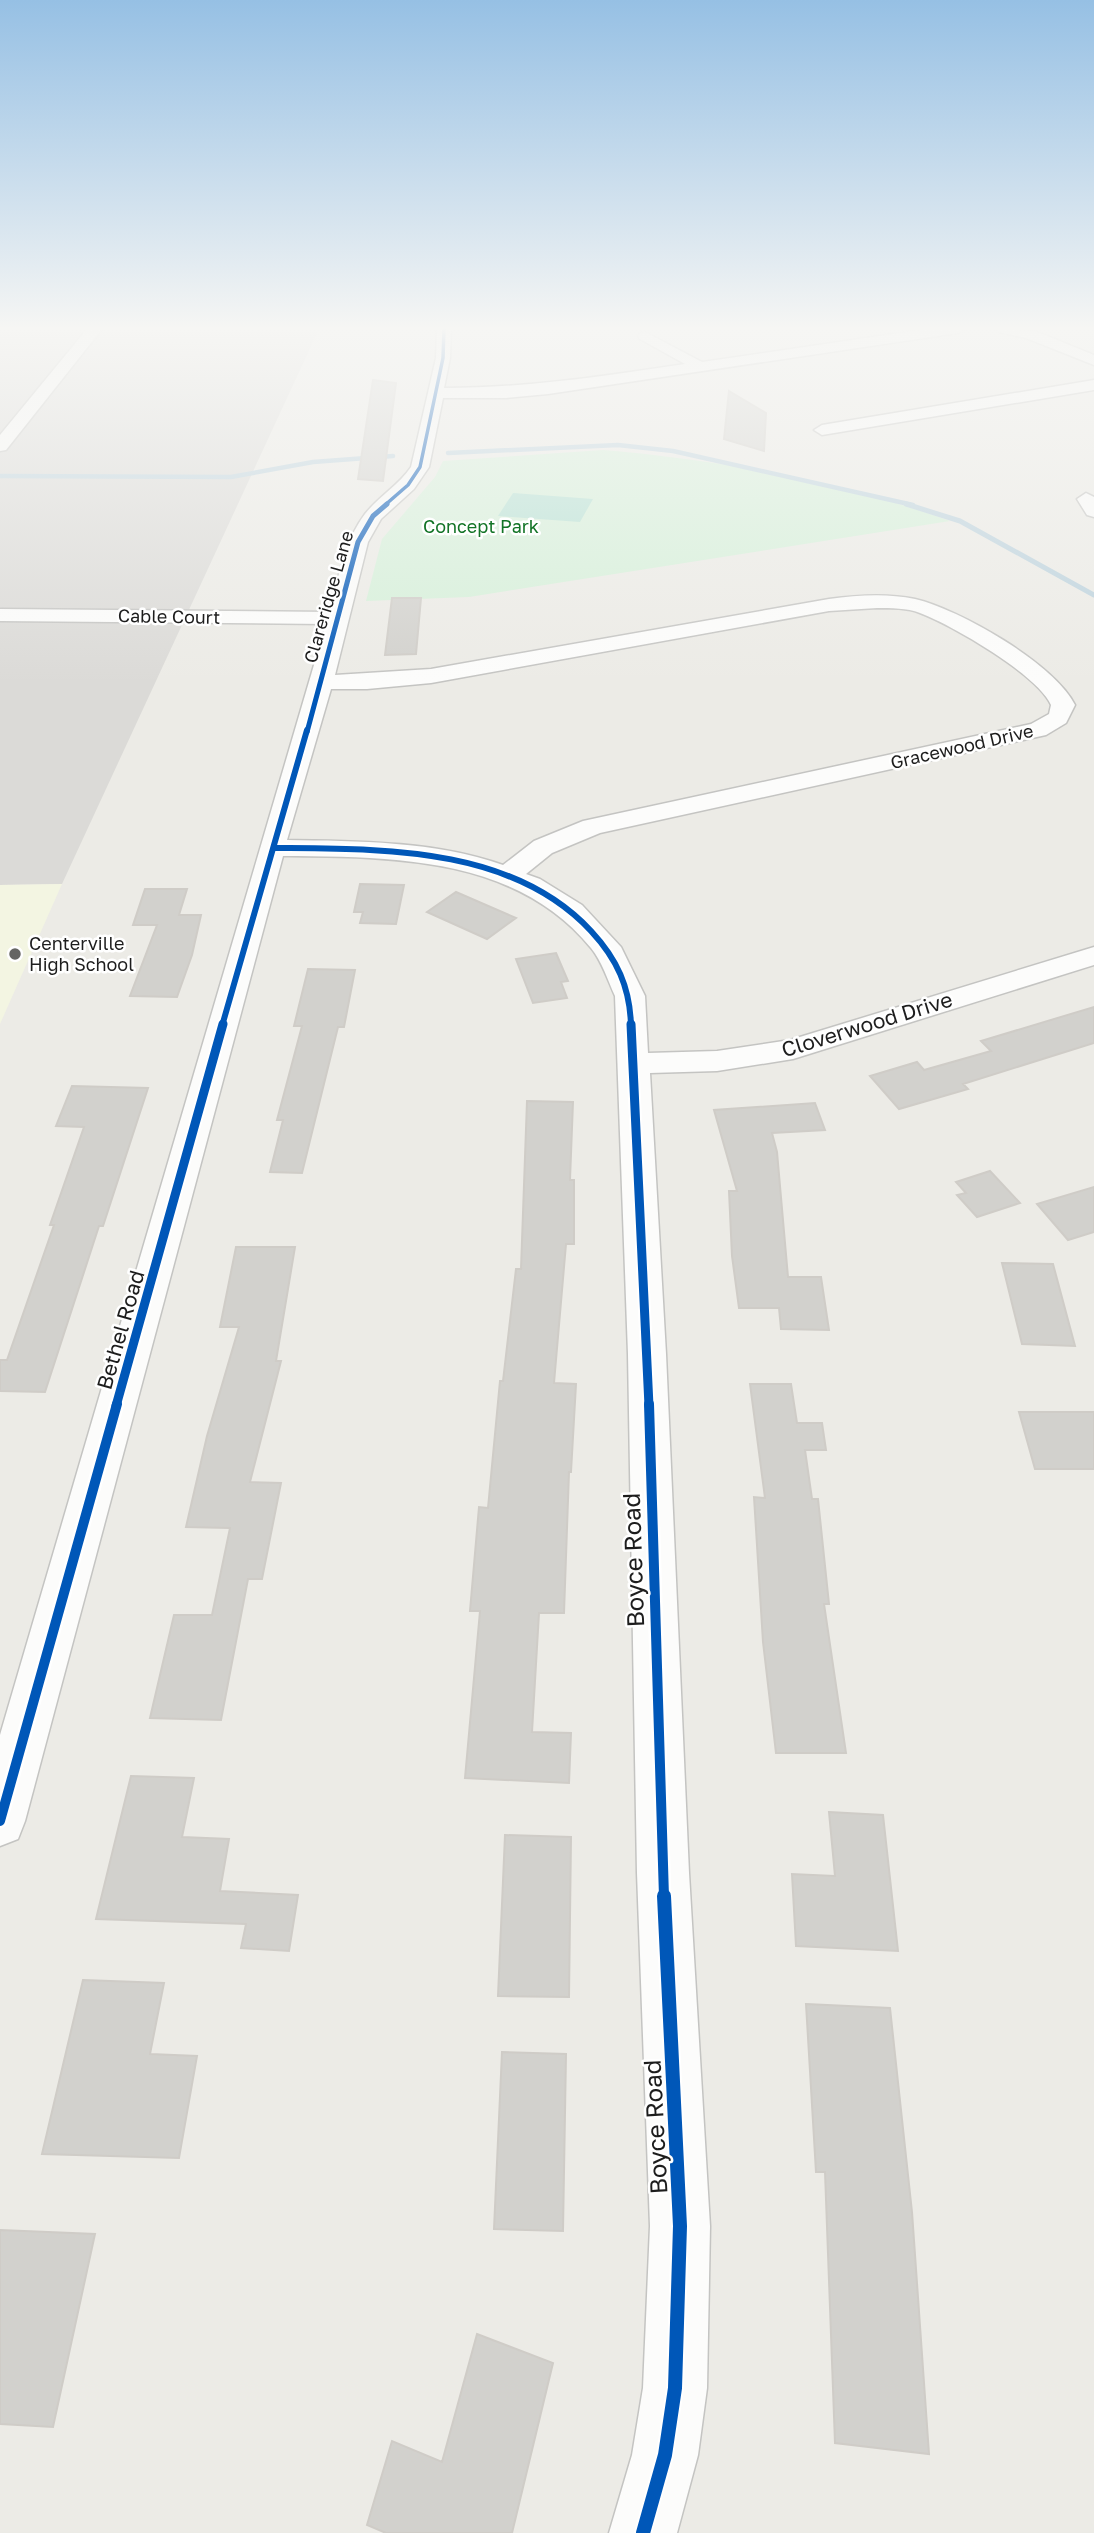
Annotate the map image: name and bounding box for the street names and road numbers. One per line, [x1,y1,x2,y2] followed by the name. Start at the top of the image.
[299,528,357,665] street label: Clareridge Lane
[118,604,220,628] street label: Cable Court
[888,719,1035,773] street label: Gracewood Drive
[778,986,955,1062] street label: Cloverwood Drive
[91,1267,150,1393] street label: Bethel Road
[616,1492,649,1628] street label: Boyce Road
[636,2059,673,2195] street label: Boyce Road

